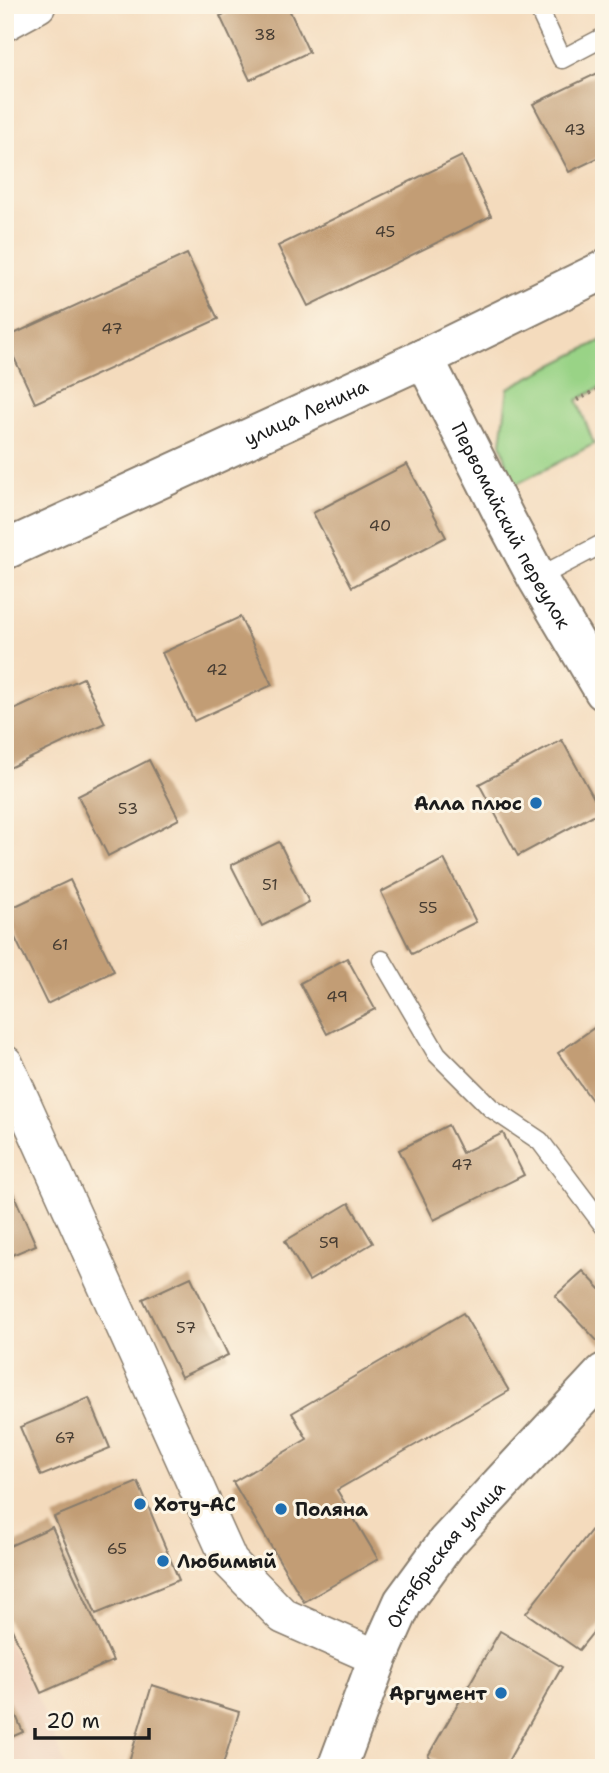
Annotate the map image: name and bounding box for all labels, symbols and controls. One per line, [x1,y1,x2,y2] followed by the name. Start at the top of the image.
[254,24,276,45] house number: 38
[564,119,586,140] house number: 43
[375,221,395,242] house number: 45
[101,318,123,339] house number: 47
[240,373,372,451] street label: улица Ленина
[446,418,577,633] street label: Первомайский переулок
[369,515,391,536] house number: 40
[206,659,228,680] house number: 42
[414,791,522,816] place label: Алла плюс
[528,795,544,811] marker: Алла плюс
[118,798,138,819] house number: 53
[262,874,278,895] house number: 51
[418,897,438,918] house number: 55
[52,934,68,955] house number: 61
[326,986,348,1007] house number: 49
[451,1154,473,1175] house number: 47
[319,1232,339,1253] house number: 59
[176,1317,196,1338] house number: 57
[55,1427,75,1448] house number: 67
[380,1475,510,1632] street label: Октябрьская улица
[154,1492,236,1517] place label: Хоту-АС
[132,1496,148,1512] marker: Хоту-АС
[295,1497,368,1522] place label: Поляна
[273,1501,289,1517] marker: Поляна
[107,1538,127,1559] house number: 65
[177,1549,276,1574] place label: Любимый
[155,1553,171,1569] marker: Любимый
[389,1681,488,1706] place label: Аргумент
[493,1685,509,1701] marker: Аргумент
[35,1696,149,1740] scale bar
[46,1707,100,1735] text: 20 m

